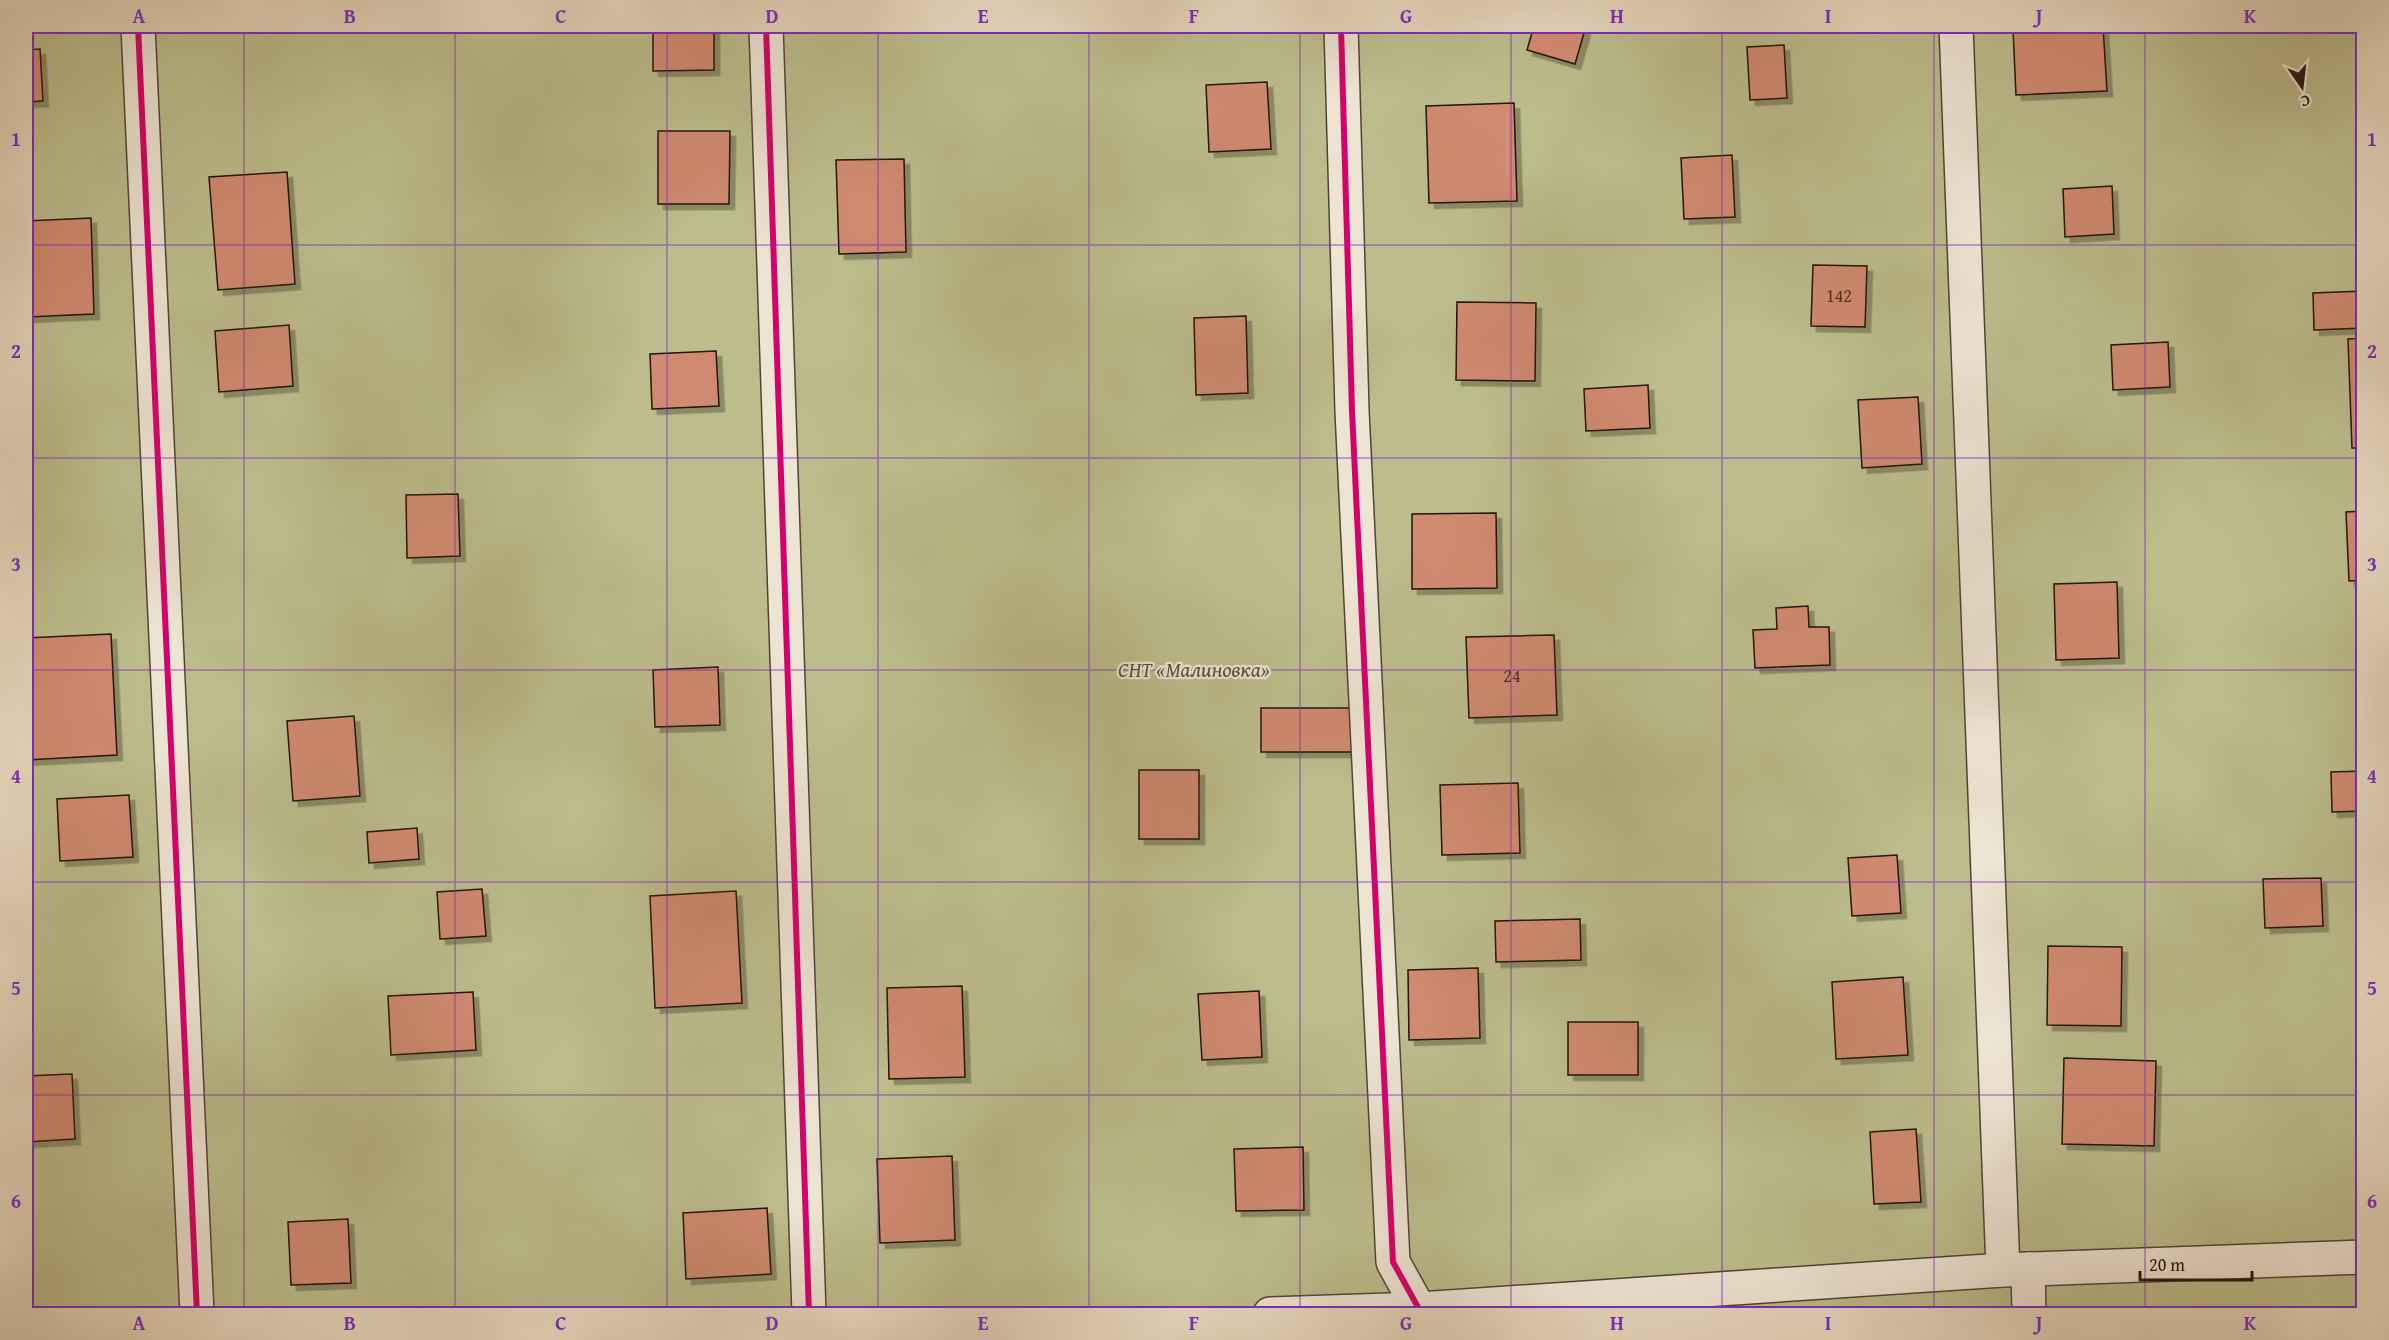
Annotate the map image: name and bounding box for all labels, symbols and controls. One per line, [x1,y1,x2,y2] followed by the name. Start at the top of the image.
[133,1,146,30] text: A
[344,1,356,30] text: B
[555,1,567,30] text: C
[765,1,779,30] text: D
[978,1,989,30] text: E
[1189,1,1199,30] text: F
[1400,1,1412,30] text: G
[1610,1,1624,30] text: H
[1825,1,1831,30] text: I
[2033,1,2043,30] text: J
[2244,1,2257,30] text: K
[2272,57,2332,117] north arrow
[2298,89,2313,114] text: С
[11,124,21,153] text: 1
[2367,124,2377,153] text: 1
[1826,282,1852,309] house number: 142
[11,336,21,365] text: 2
[2367,336,2377,365] text: 2
[11,549,21,578] text: 3
[2367,549,2377,578] text: 3
[1118,654,1270,685] park label: СНТ «Малиновка»
[1503,662,1521,689] house number: 24
[11,761,21,790] text: 4
[2367,761,2377,790] text: 4
[11,973,21,1002] text: 5
[2367,973,2377,1002] text: 5
[11,1186,21,1215] text: 6
[2367,1186,2377,1215] text: 6
[2140,1244,2252,1282] scale bar
[2149,1251,2185,1278] text: 20 m
[133,1308,146,1337] text: A
[344,1308,356,1337] text: B
[555,1308,567,1337] text: C
[765,1308,779,1337] text: D
[978,1308,989,1337] text: E
[1189,1308,1199,1337] text: F
[1400,1308,1412,1337] text: G
[1610,1308,1624,1337] text: H
[1825,1308,1831,1337] text: I
[2033,1308,2043,1337] text: J
[2244,1308,2257,1337] text: K

